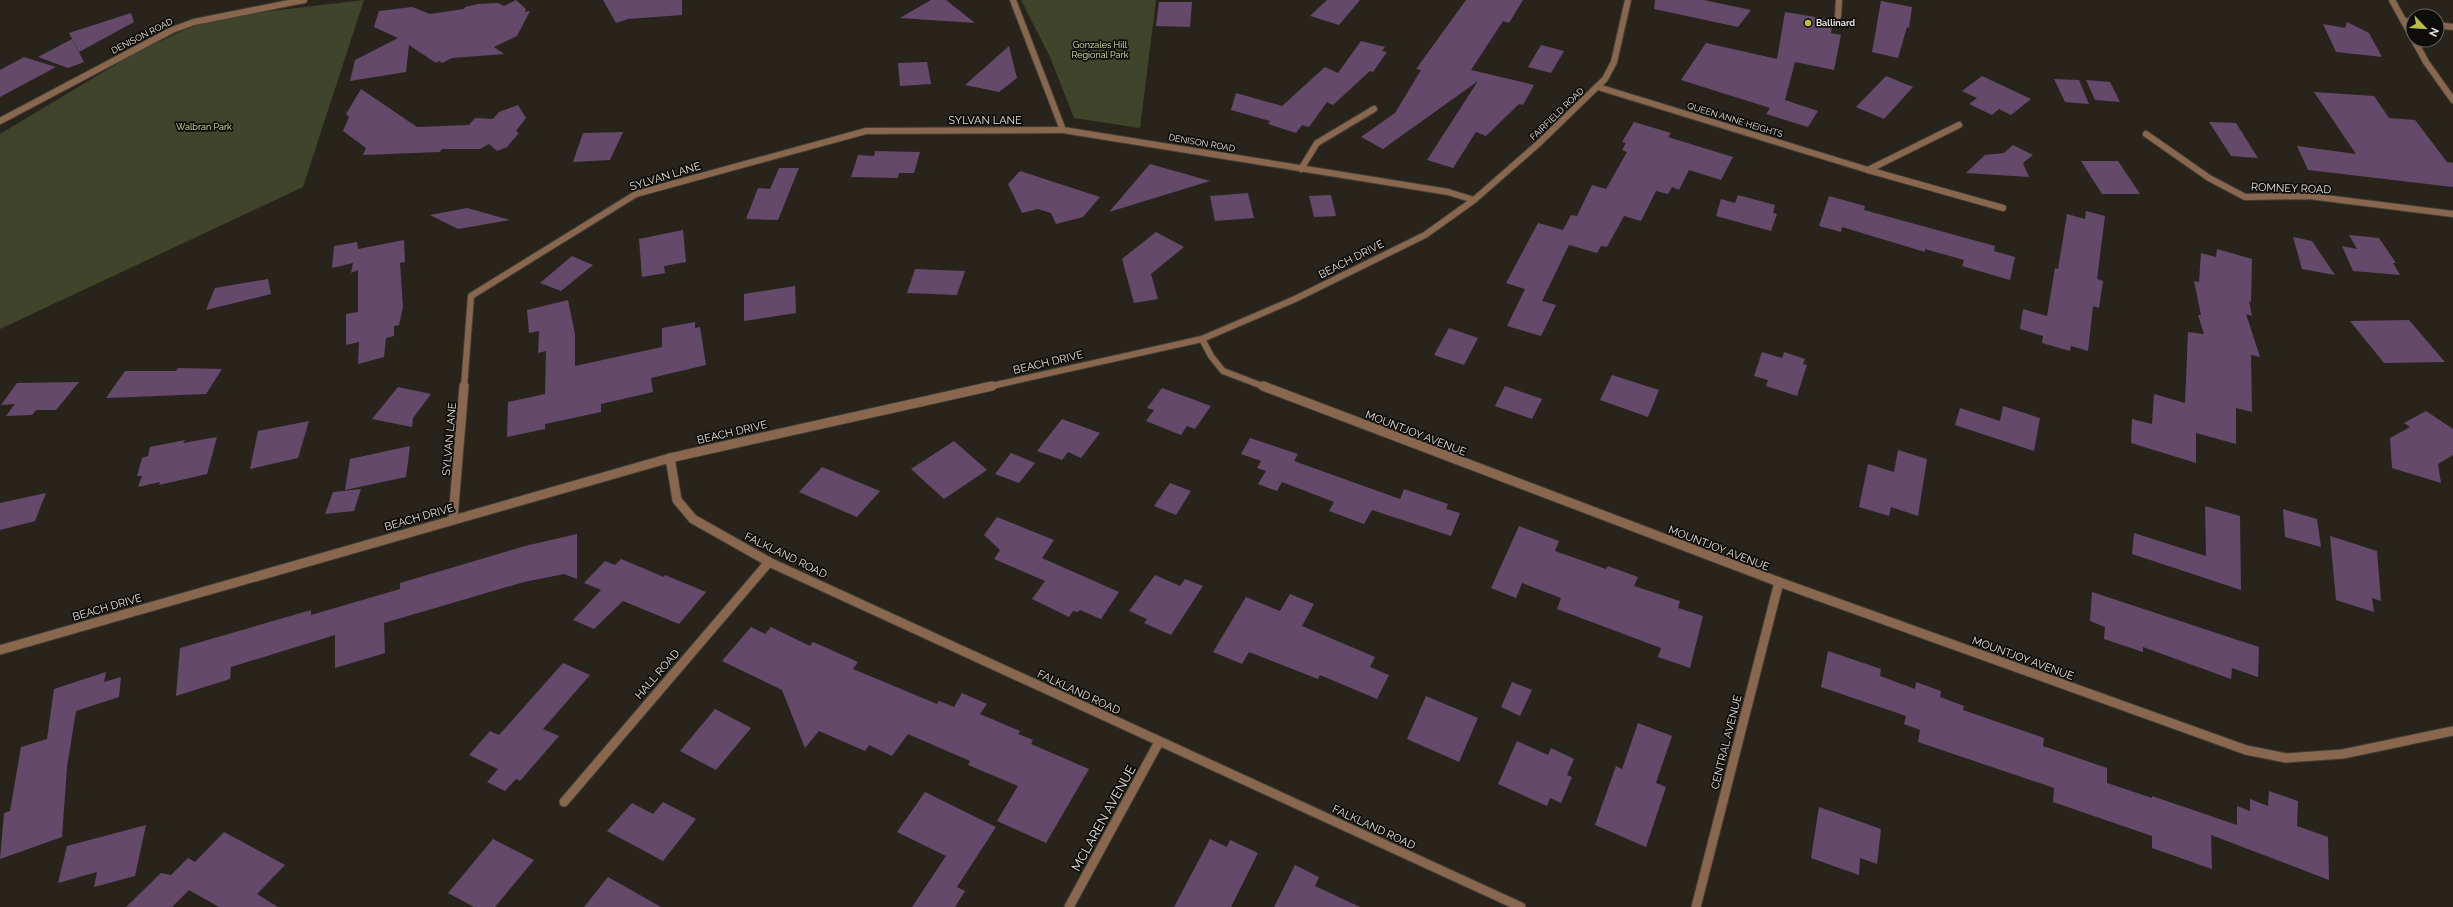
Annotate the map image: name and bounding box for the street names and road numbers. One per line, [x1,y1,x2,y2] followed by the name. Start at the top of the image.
[110,16,175,56] street label: DENISON ROAD
[1528,85,1586,142] street label: FAIRFIELD ROAD
[1686,101,1785,139] street label: QUEEN ANNE HEIGHTS
[948,114,1022,127] street label: SYLVAN LANE
[1168,132,1237,154] street label: DENISON ROAD
[628,159,702,193] street label: SYLVAN LANE
[2251,181,2331,196] street label: ROMNEY ROAD
[1316,237,1386,281] street label: BEACH DRIVE
[1012,348,1085,377] street label: BEACH DRIVE
[440,402,459,476] street label: SYLVAN LANE
[1364,408,1468,459] street label: MOUNTJOY AVENUE
[696,418,769,447] street label: BEACH DRIVE
[383,501,456,534] street label: BEACH DRIVE
[1667,523,1771,574] street label: MOUNTJOY AVENUE
[742,530,829,581] street label: FALKLAND ROAD
[71,591,144,624] street label: BEACH DRIVE
[1970,634,2076,683] street label: MOUNTJOY AVENUE
[632,647,682,702] street label: HALL ROAD
[1035,668,1123,717] street label: FALKLAND ROAD
[1708,693,1745,791] street label: CENTRAL AVENUE
[1068,763,1139,874] street label: MCLAREN AVENUE
[1330,803,1418,852] street label: FALKLAND ROAD

